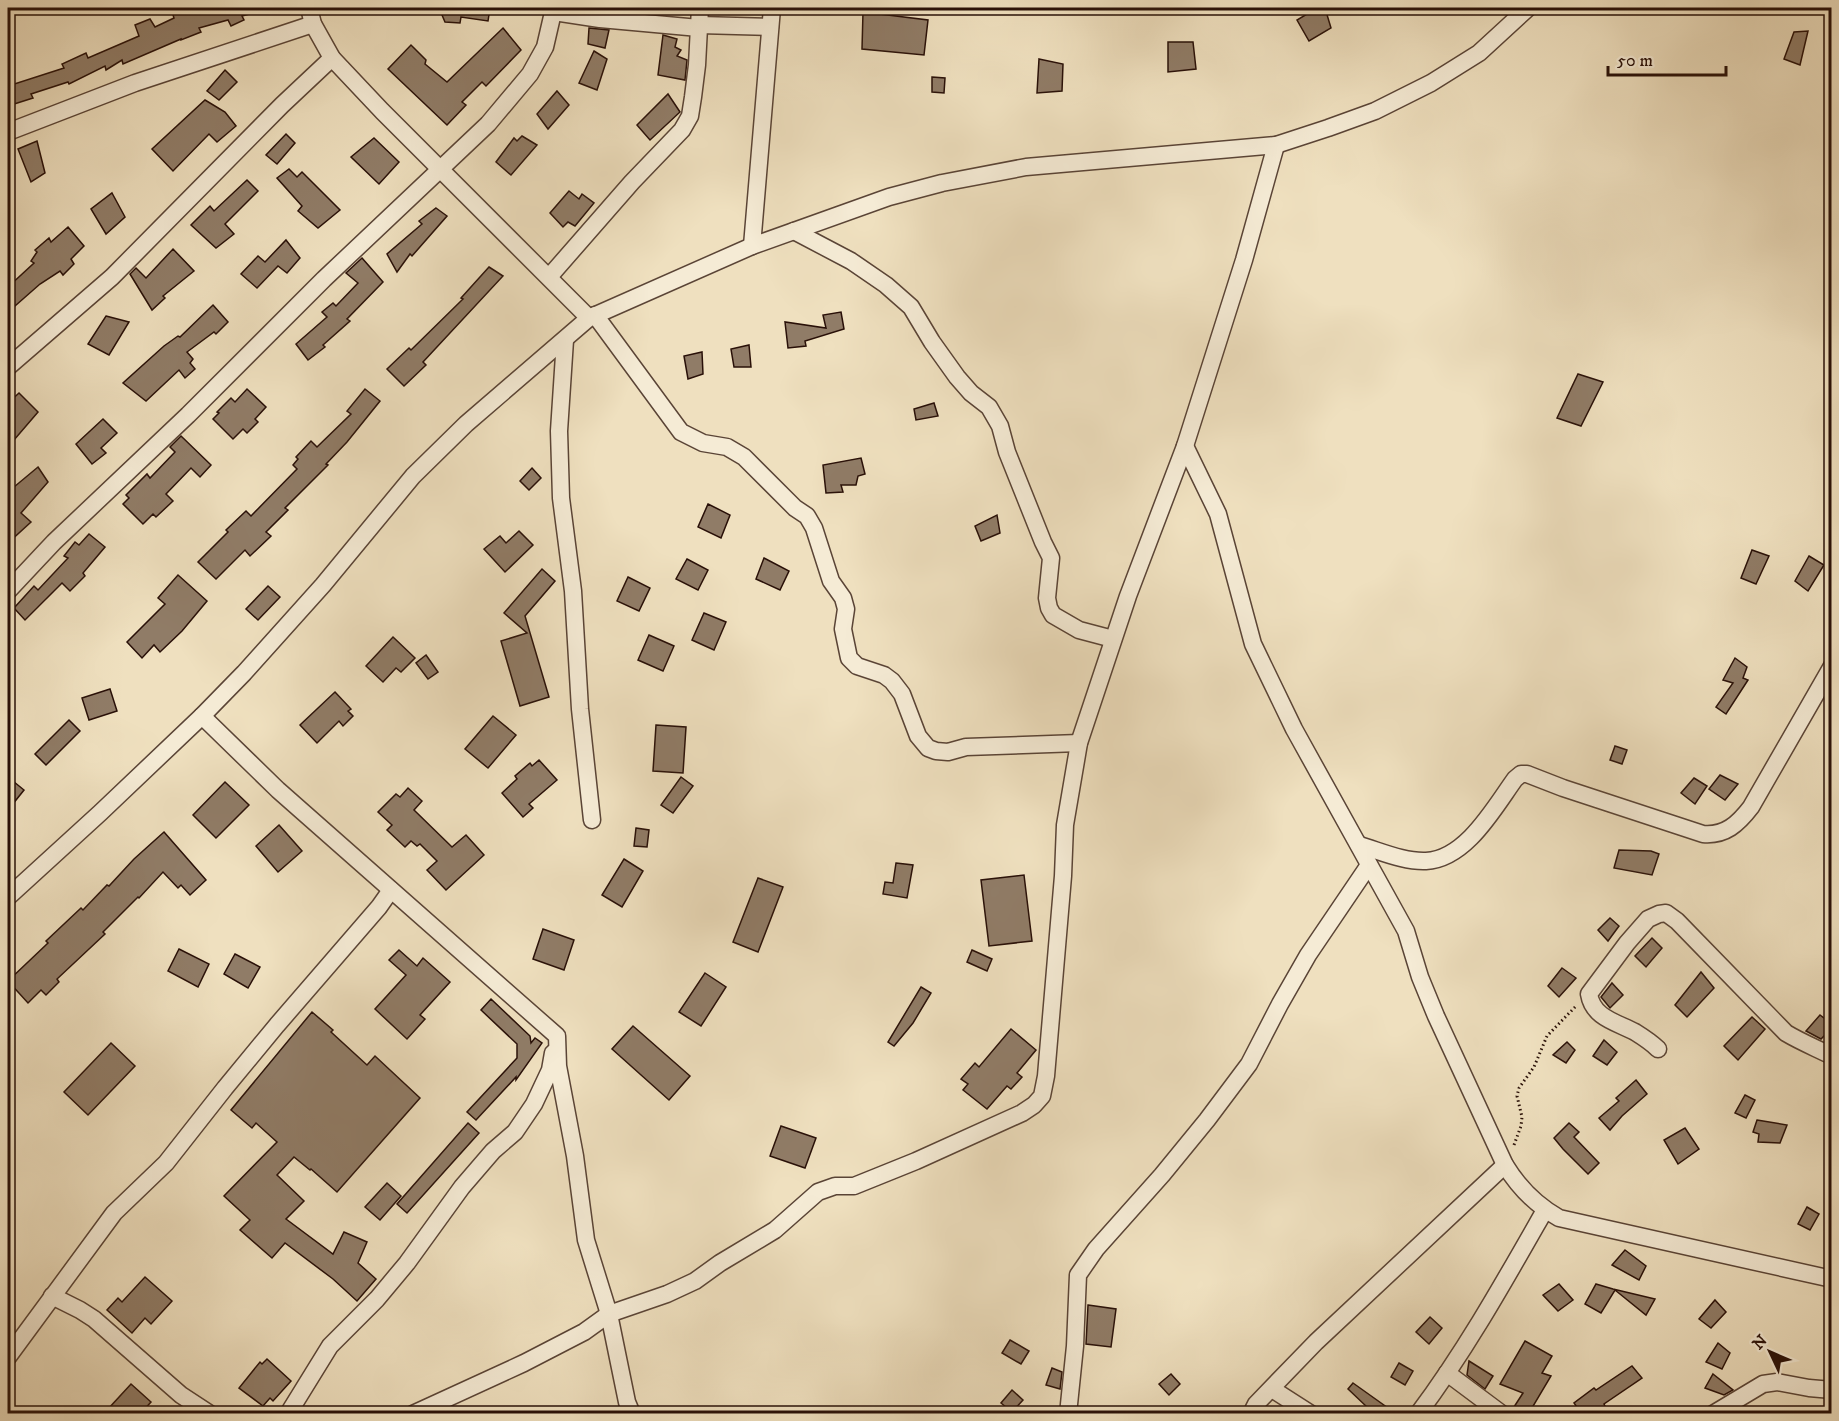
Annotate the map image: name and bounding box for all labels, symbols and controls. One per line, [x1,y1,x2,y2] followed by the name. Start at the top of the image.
[1608,39,1726,77] scale bar
[1617,50,1653,72] text: 50 m
[1740,1322,1800,1382] north arrow
[1748,1331,1772,1354] text: N

